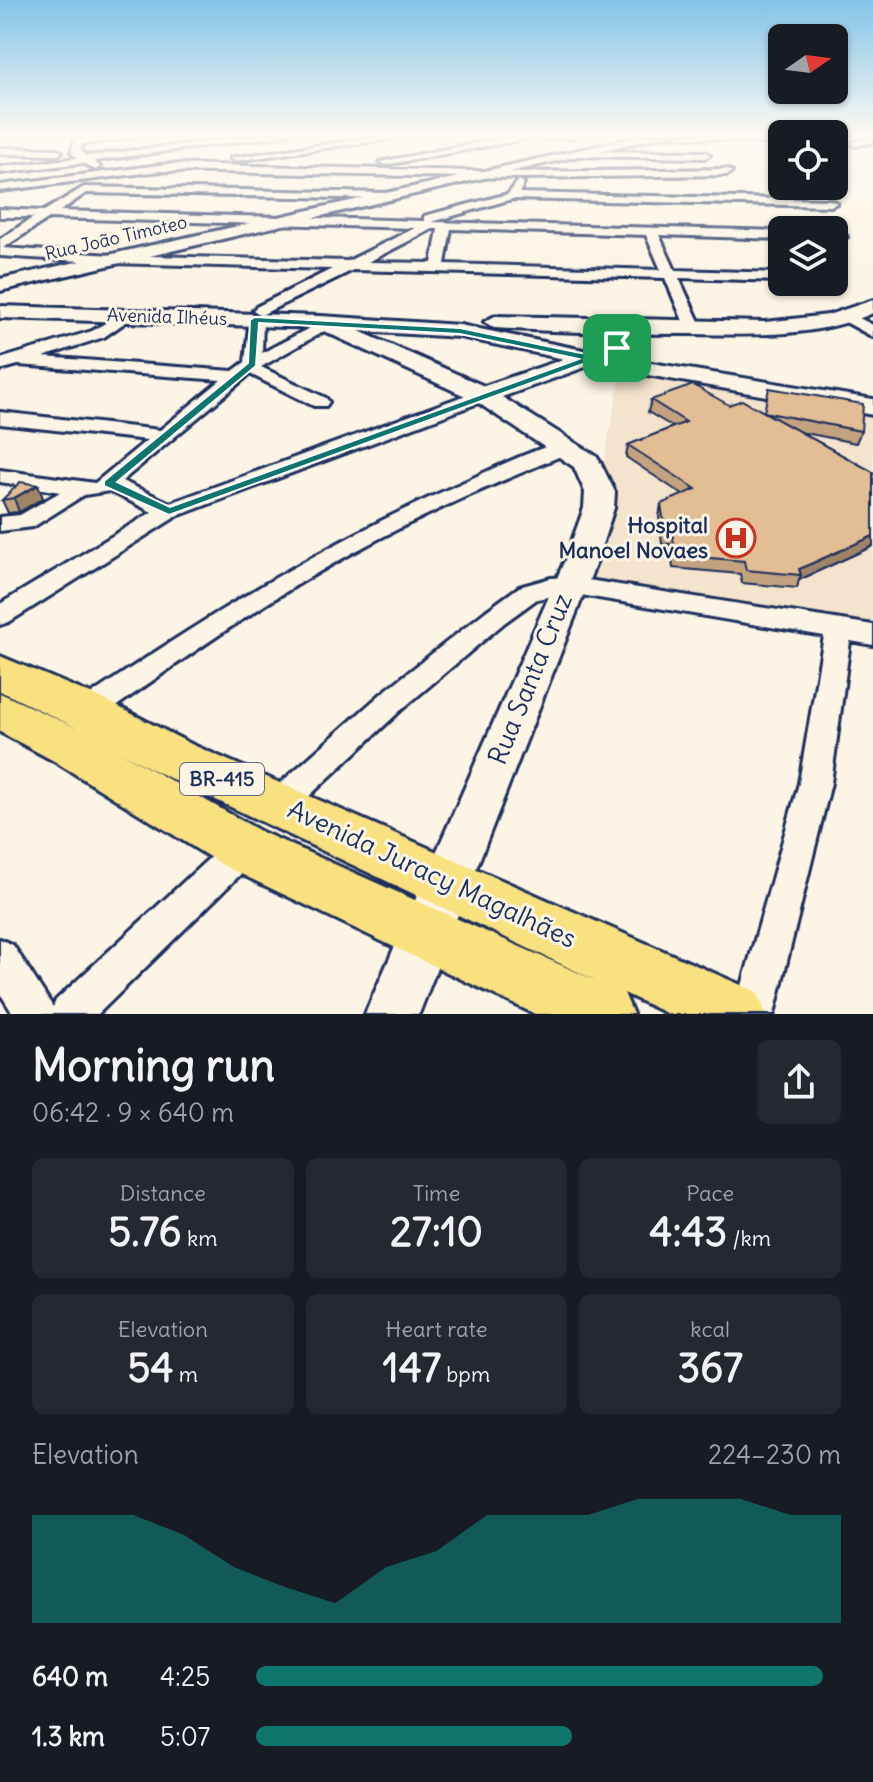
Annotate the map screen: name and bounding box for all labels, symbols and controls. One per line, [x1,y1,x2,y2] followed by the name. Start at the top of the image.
[768,24,848,104] north arrow
[768,24,848,296] map controls
[768,120,848,200] button: locate
[43,210,189,265] street label: Rua João Timoteo
[768,216,848,296] button: layers
[107,303,227,330] street label: Avenida Ilhéus
[583,314,651,382] pin
[595,326,639,370] icon: arrive
[558,511,708,564] place label: Hospital Manoel Novaes
[715,517,757,559] hospital icon: Hospital Manoel Novaes
[480,588,579,769] street label: Rua Santa Cruz
[180,763,264,795] road number: BR-415
[283,792,582,955] street label: Avenida Juracy Magalhães
[32,1038,275,1093] text: Morning run
[757,1040,841,1124] button: share
[32,1096,234,1129] text: 06:42 · 9 × 640 m
[120,1179,206,1207] text: Distance
[413,1179,460,1207] text: Time
[686,1179,734,1207] text: Pace
[108,1207,182,1257] text: 5.76
[390,1207,483,1257] text: 27:10
[649,1207,727,1257] text: 4:43
[182,1224,217,1252] text: km
[727,1224,771,1252] text: /km
[118,1315,208,1343] text: Elevation
[385,1315,488,1343] text: Heart rate
[690,1315,730,1343] text: kcal
[128,1343,174,1393] text: 54
[383,1343,441,1393] text: 147
[677,1343,743,1393] text: 367
[174,1360,198,1388] text: m
[441,1360,490,1388] text: bpm
[32,1438,139,1471] text: Elevation
[708,1438,841,1471] text: 224–230 m
[32,1660,108,1693] text: 640 m
[160,1660,210,1693] text: 4:25
[32,1720,105,1753] text: 1.3 km
[160,1720,210,1753] text: 5:07

